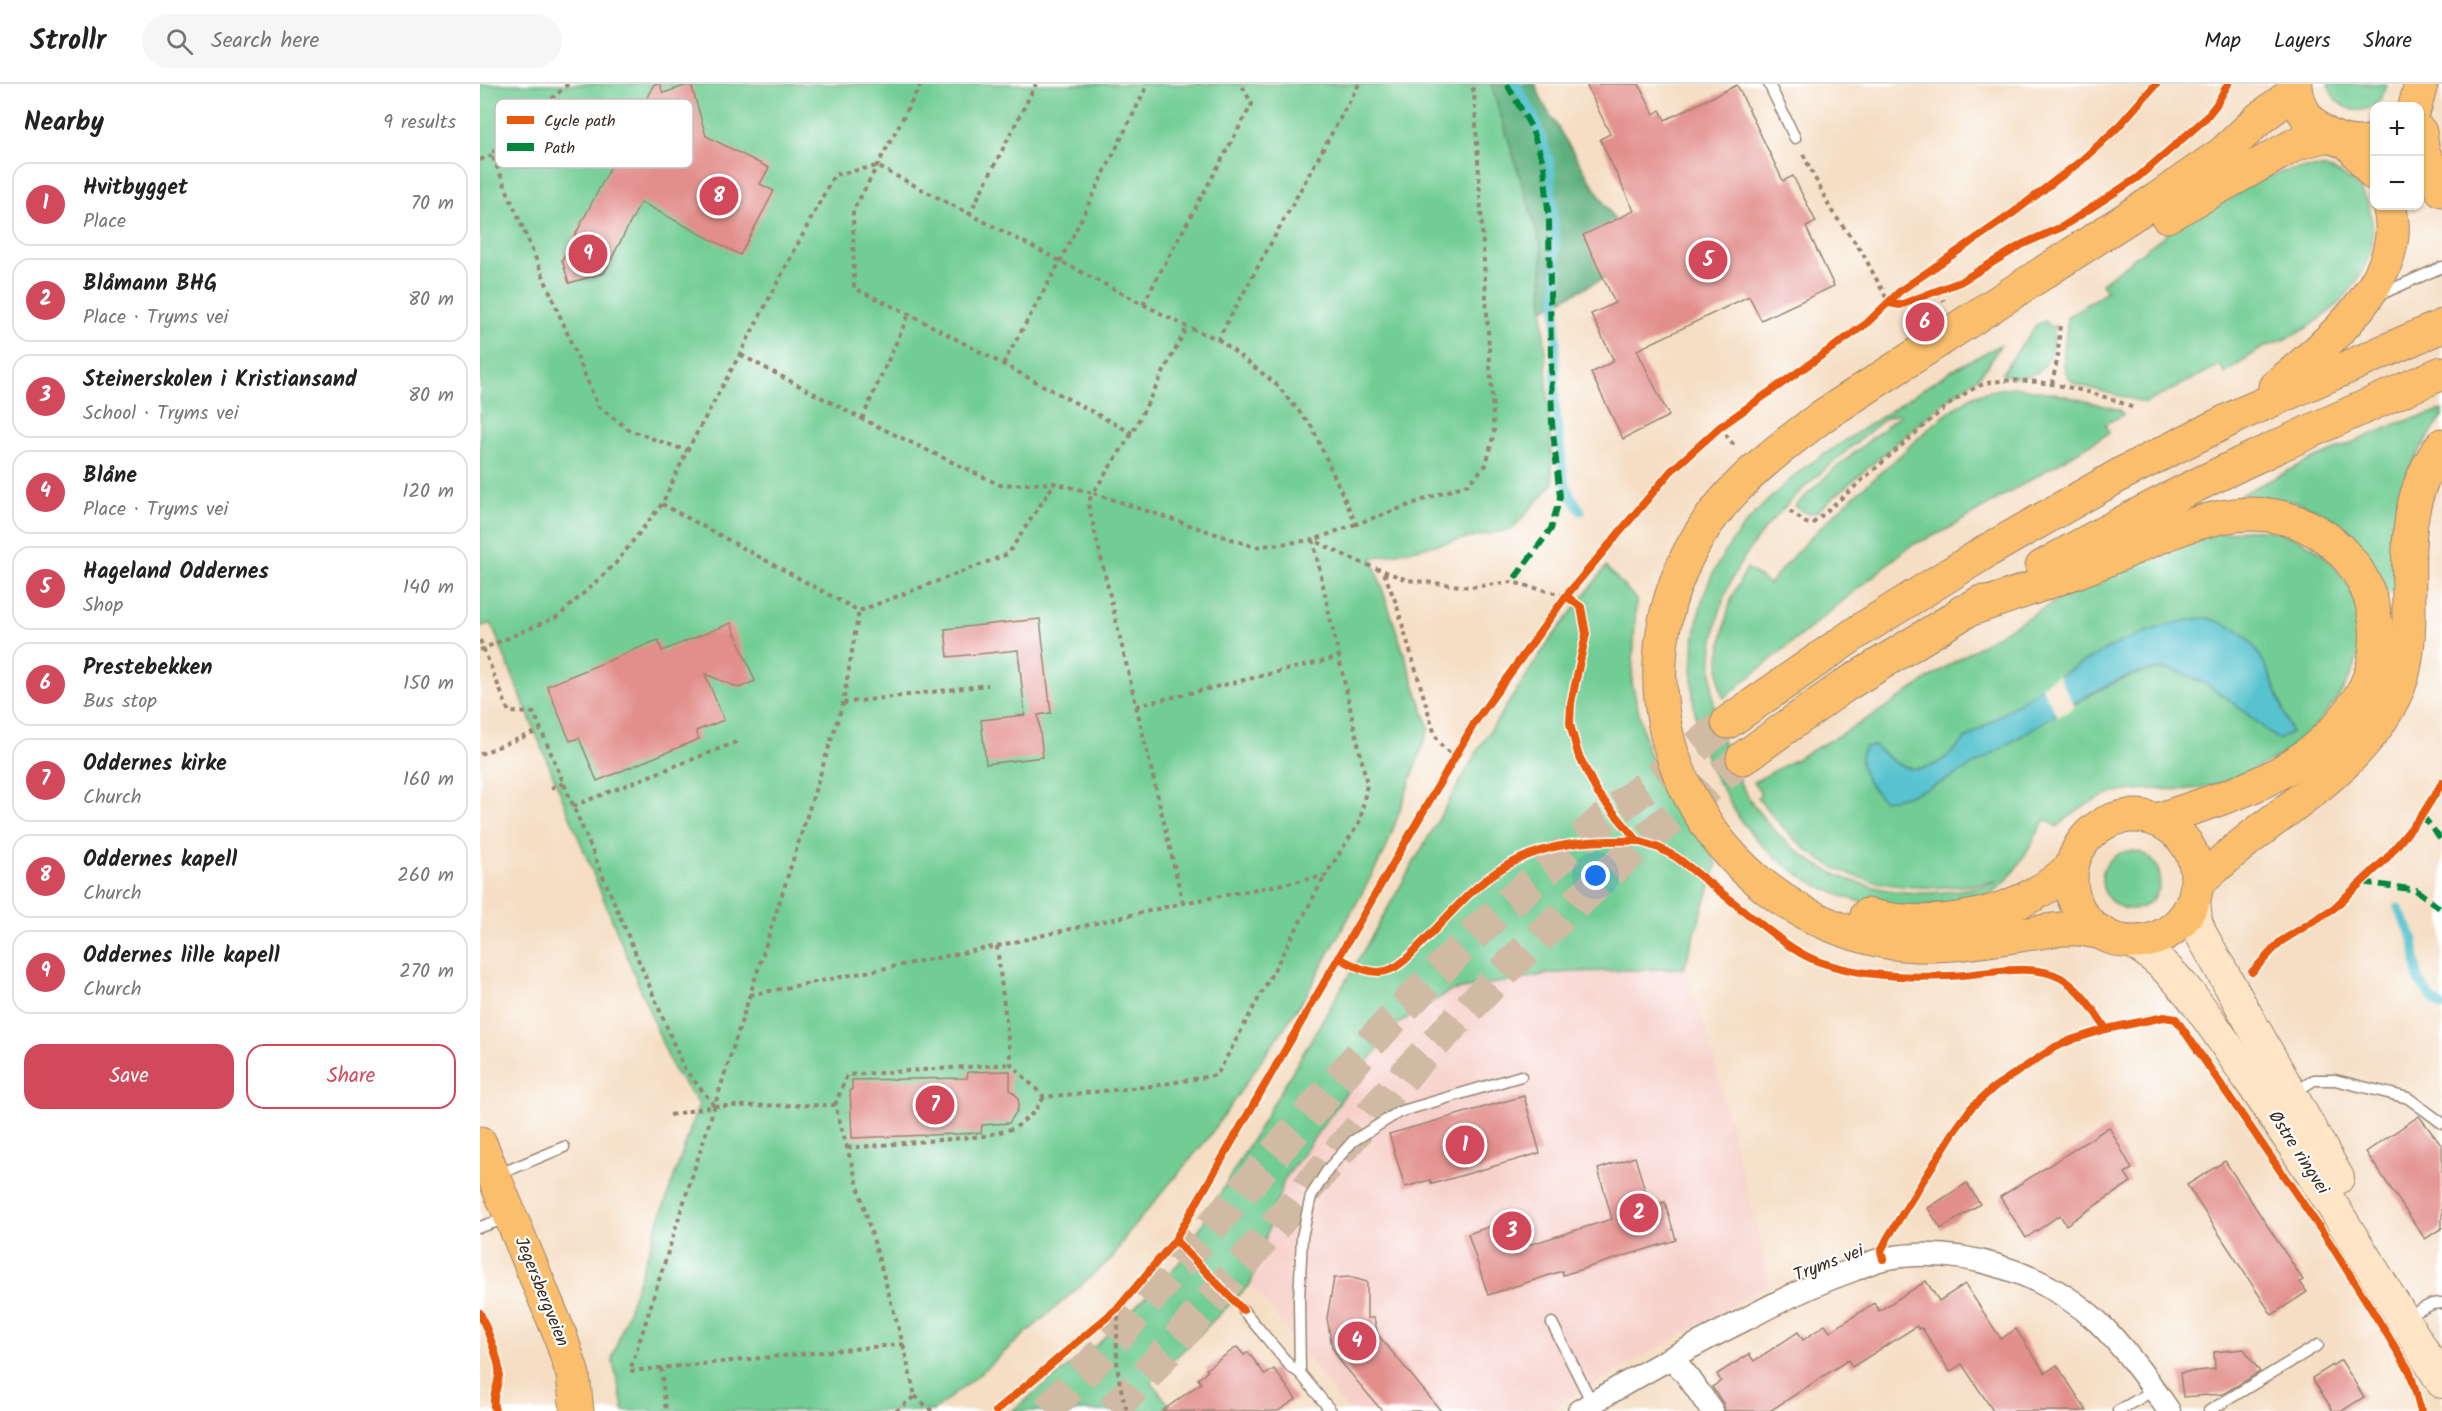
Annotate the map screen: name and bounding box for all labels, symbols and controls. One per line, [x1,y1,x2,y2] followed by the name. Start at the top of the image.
[142,14,562,68] search box
[30,19,106,64] text: Strollr
[211,24,320,59] text: Search here
[163,25,196,58] icon: search
[2204,25,2241,58] text: Map
[2274,25,2330,58] text: Layers
[2363,25,2412,58] text: Share
[495,99,693,168] legend
[24,102,104,144] text: Nearby
[2370,102,2424,210] map controls
[2370,102,2424,156] button: +
[383,107,456,139] text: 9 results
[544,109,616,134] text: Cycle path
[544,136,575,161] text: Path
[2370,156,2424,210] button: −
[83,171,188,206] text: Hvitbygget
[700,174,738,218] pin: 8
[42,188,49,220] text: 1
[411,188,454,220] text: 70 m
[83,206,126,238] text: Place
[568,232,608,276] pin: 9
[1688,238,1728,282] pin: 5
[83,267,217,302] text: Blåmann BHG
[40,284,51,316] text: 2
[408,284,454,316] text: 80 m
[1906,300,1944,344] pin: 6
[83,302,228,334] text: Place · Tryms vei
[83,363,357,398] text: Steinerskolen i Kristiansand
[40,380,51,412] text: 3
[408,380,454,412] text: 80 m
[83,398,238,430] text: School · Tryms vei
[83,459,137,494] text: Blåne
[40,476,51,508] text: 4
[402,476,454,508] text: 120 m
[83,494,228,526] text: Place · Tryms vei
[83,555,269,590] text: Hageland Oddernes
[40,572,51,604] text: 5
[403,572,454,604] text: 140 m
[83,590,123,622] text: Shop
[83,651,213,686] text: Prestebekken
[40,668,51,700] text: 6
[403,668,454,700] text: 150 m
[83,686,157,718] text: Bus stop
[83,747,227,782] text: Oddernes kirke
[41,764,50,796] text: 7
[403,764,454,796] text: 160 m
[83,782,142,814] text: Church
[83,843,237,878] text: Oddernes kapell
[40,860,51,892] text: 8
[397,860,454,892] text: 260 m
[1581,861,1610,890] your location
[83,878,142,910] text: Church
[83,939,280,974] text: Oddernes lille kapell
[40,956,51,988] text: 9
[399,956,454,988] text: 270 m
[83,974,142,1006] text: Church
[24,1044,234,1109] button: Save
[246,1044,456,1109] button: Share
[916,1082,954,1128] pin: 7
[2260,1105,2337,1201] street label: Østre ringvei
[1446,1122,1484,1168] pin: 1
[1620,1190,1658,1236] pin: 2
[1492,1208,1532,1254] pin: 3
[506,1233,576,1351] street label: Jegersbergveien
[1790,1237,1869,1291] street label: Tryms vei
[1338,1318,1376,1364] pin: 4

